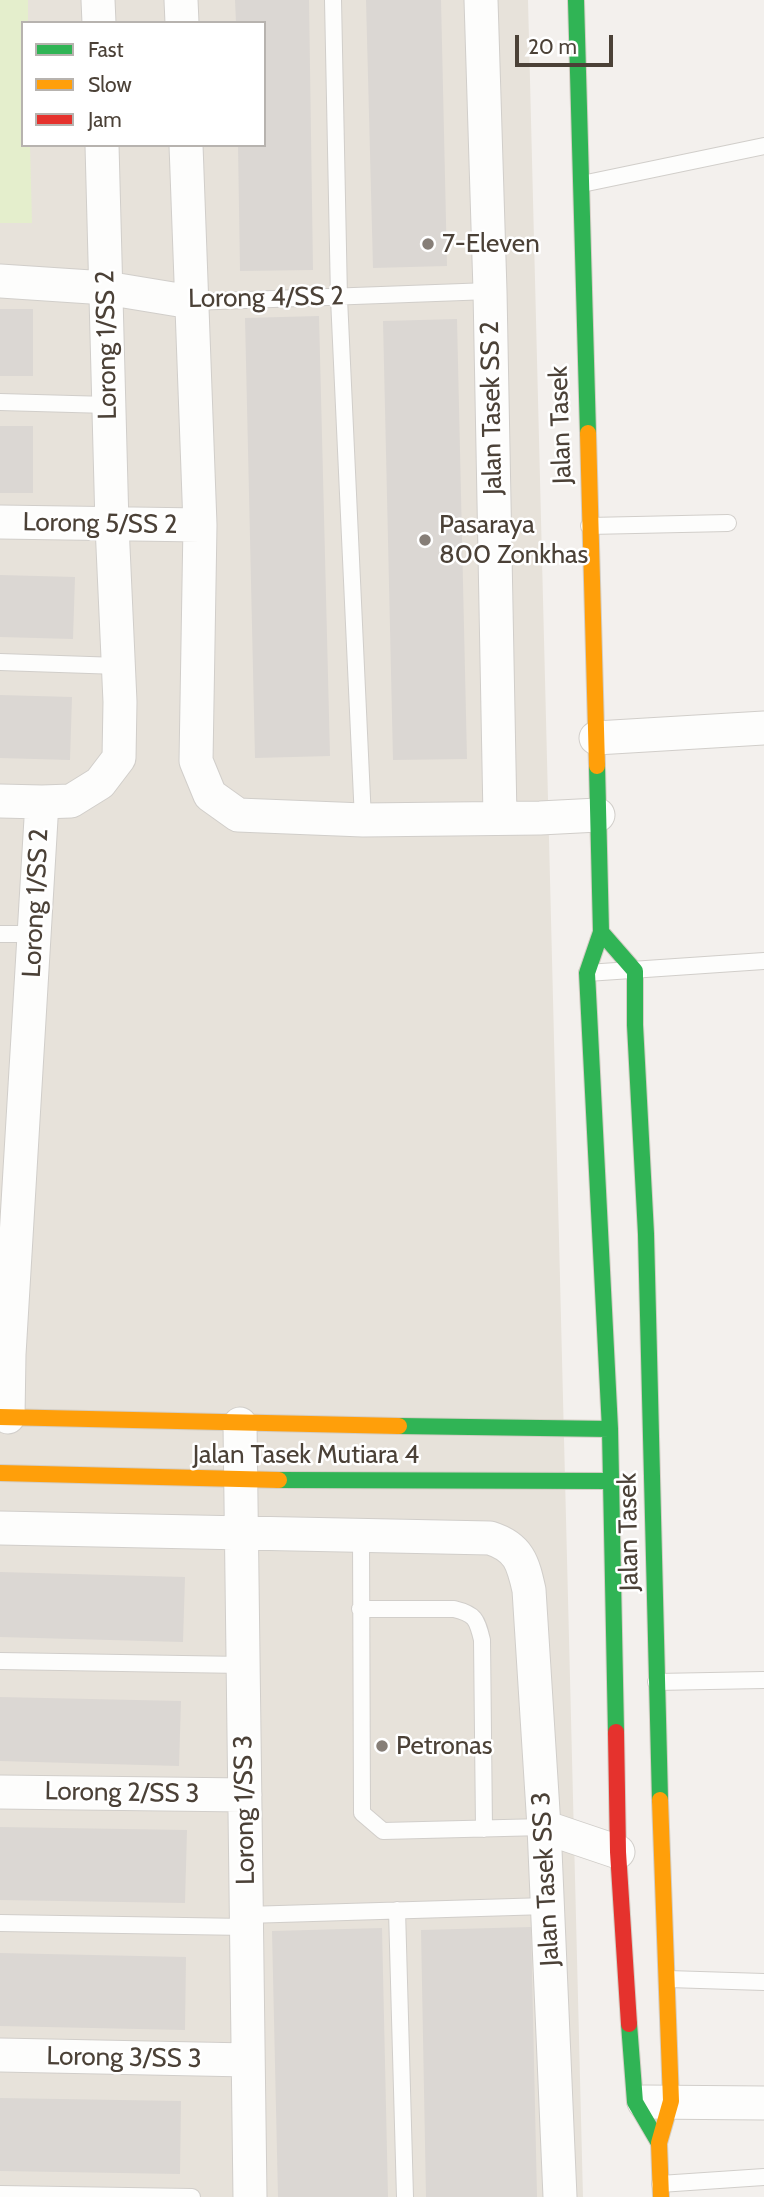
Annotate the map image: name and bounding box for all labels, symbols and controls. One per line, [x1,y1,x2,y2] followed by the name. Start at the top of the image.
[21,21,266,147] legend
[519,21,617,65] scale bar
[528,34,577,59] text: 20 m
[88,37,124,62] text: Fast
[88,72,132,97] text: Slow
[88,107,122,132] text: Jam
[442,228,540,260] place label: 7-Eleven
[420,236,436,252] marker: 7-Eleven
[90,270,124,420] street label: Lorong 1/SS 2
[188,281,344,315] street label: Lorong 4/SS 2
[475,321,509,495] street label: Jalan Tasek SS 2
[543,365,579,485] street label: Jalan Tasek
[22,507,178,541] street label: Lorong 5/SS 2
[439,509,588,570] place label: Pasaraya 800 Zonkhas
[417,532,433,548] marker: Pasaraya 800 Zonkhas
[17,828,55,978] street label: Lorong 1/SS 2
[193,1439,419,1471] street label: Jalan Tasek Mutiara 4
[612,1473,646,1591] street label: Jalan Tasek
[396,1730,493,1762] place label: Petronas
[228,1735,262,1885] street label: Lorong 1/SS 3
[374,1738,390,1754] marker: Petronas
[44,1776,200,1810] street label: Lorong 2/SS 3
[526,1791,566,1967] street label: Jalan Tasek SS 3
[46,2041,202,2075] street label: Lorong 3/SS 3

